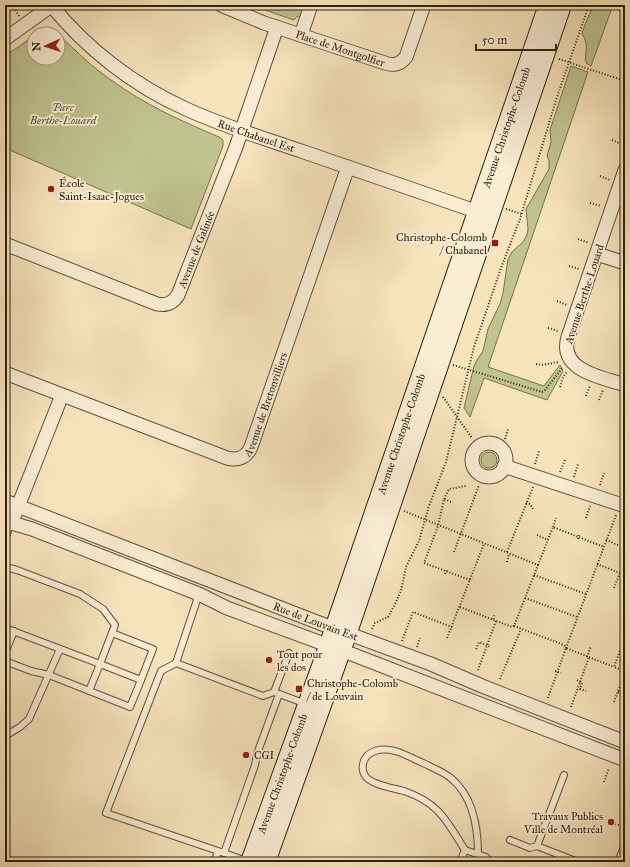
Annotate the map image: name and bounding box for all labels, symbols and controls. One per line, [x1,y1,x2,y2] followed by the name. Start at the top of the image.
[26,26,66,66] north arrow
[476,26,556,52] scale bar
[294,28,387,70] street label: Place de Montgolfier
[482,33,507,47] text: 50 m
[30,41,43,52] text: N
[479,66,533,190] street label: Avenue Christophe-Colomb
[29,101,98,127] park label: Parc Berthe-Louard
[216,117,296,155] street label: Rue Chabanel Est
[59,176,144,204] place label: École Saint-Isaac-Jogues
[46,184,56,194] marker: École Saint-Isaac-Jogues
[175,209,217,291] street label: Avenue de Galinée
[396,231,487,257] place label: Christophe-Colomb / Chabanel
[490,238,500,248] marker: Christophe-Colomb / Chabanel
[562,242,607,347] street label: Avenue Berthe-Louard
[241,351,290,460] street label: Avenue de Bretonvilliers
[374,372,428,497] street label: Avenue Christophe-Colomb
[271,600,360,644] street label: Rue de Louvain Est
[277,648,323,674] place label: Tout pour les dos
[264,655,274,665] marker: Tout pour les dos
[306,677,398,703] place label: Christophe-Colomb / de Louvain
[294,684,304,694] marker: Christophe-Colomb / de Louvain
[254,712,310,836] street label: Avenue Christophe-Colomb
[254,749,275,762] place label: CGI
[241,750,251,760] marker: CGI
[523,810,603,836] place label: Travaux Publics Ville de Montréal
[606,817,616,827] marker: Travaux Publics Ville de Montréal

